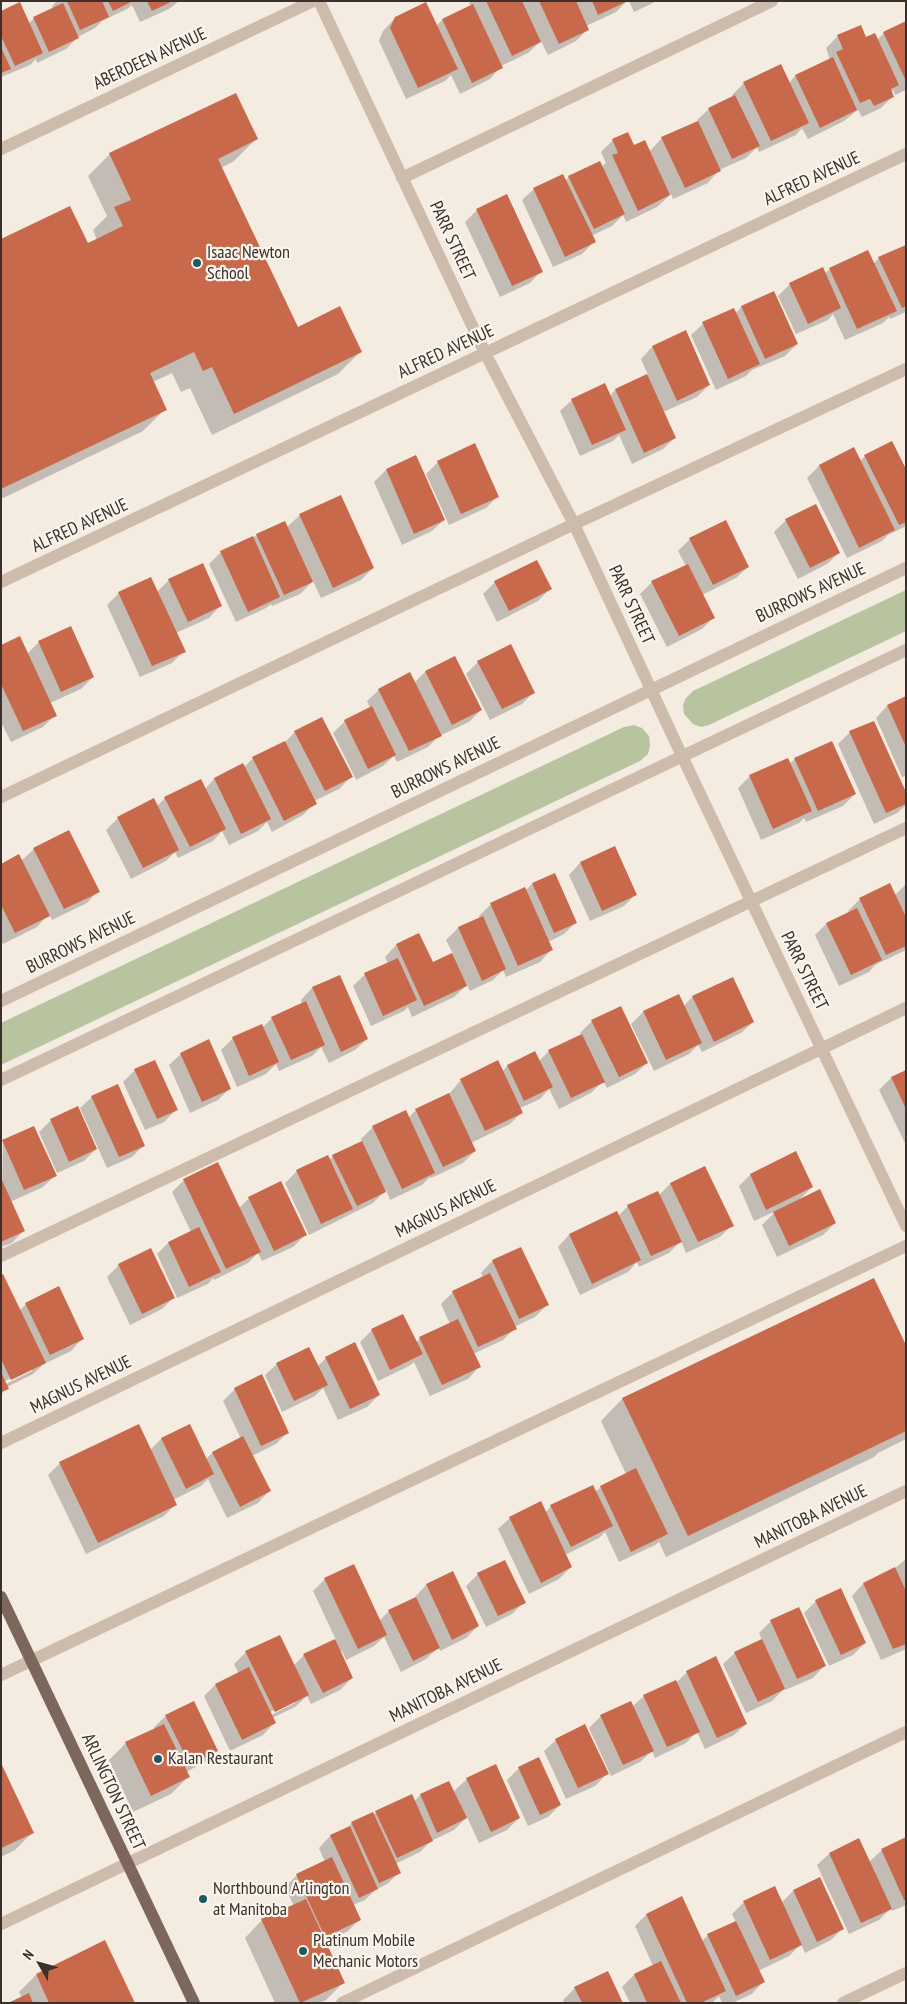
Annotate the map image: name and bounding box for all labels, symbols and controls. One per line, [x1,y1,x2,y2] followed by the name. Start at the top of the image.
[90,23,210,95] street label: ABERDEEN AVENUE
[760,147,864,211] street label: ALFRED AVENUE
[424,198,480,284] street label: PARR STREET
[207,242,290,284] place label: Isaac Newton School
[191,257,203,269] marker: Isaac Newton School
[394,320,498,384] street label: ALFRED AVENUE
[28,494,132,558] street label: ALFRED AVENUE
[753,558,869,628] street label: BURROWS AVENUE
[603,562,659,648] street label: PARR STREET
[388,732,504,804] street label: BURROWS AVENUE
[23,907,139,979] street label: BURROWS AVENUE
[776,928,832,1014] street label: PARR STREET
[392,1175,500,1243] street label: MAGNUS AVENUE
[27,1351,135,1419] street label: MAGNUS AVENUE
[751,1480,871,1554] street label: MANITOBA AVENUE
[386,1654,506,1728] street label: MANITOBA AVENUE
[77,1730,149,1854] street label: ARLINGTON STREET
[168,1748,273,1770] place label: Kalan Restaurant
[152,1753,164,1765] marker: Kalan Restaurant
[213,1878,349,1920] place label: Northbound Arlington at Manitoba
[197,1893,209,1905] marker: Northbound Arlington at Manitoba
[313,1930,418,1972] place label: Platinum Mobile Mechanic Motors
[15,1939,65,1989] north arrow
[297,1945,309,1957] marker: Platinum Mobile Mechanic Motors
[19,1946,38,1963] text: N

